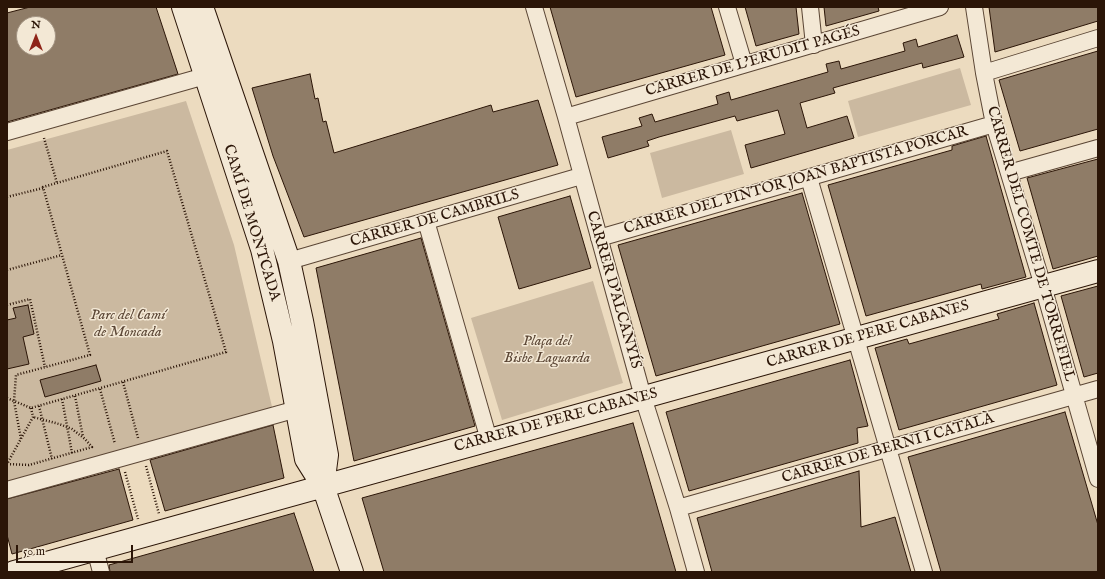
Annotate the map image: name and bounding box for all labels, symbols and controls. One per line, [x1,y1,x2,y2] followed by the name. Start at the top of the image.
[16,16,56,56] north arrow
[31,18,41,32] text: N
[644,23,862,101] street label: CARRER DE L'ERUDIT PAGÉS
[982,104,1078,384] street label: CARRER DEL COMTE DE TORREFIEL
[622,123,970,239] street label: CARRER DEL PINTOR JOAN BAPTISTA PORCAR
[219,142,283,304] street label: CAMÍ DE MONTCADA
[348,186,522,252] street label: CARRER DE CAMBRILS
[582,209,644,371] street label: CARRER D'ALCANYÍS
[765,297,971,373] street label: CARRER DE PERE CABANES
[90,307,166,342] park label: Parc del Camí de Moncada
[504,333,590,368] park label: Plaça del Bisbe Laguarda
[452,385,660,457] street label: CARRER DE PERE CABANES
[780,410,996,488] street label: CARRER DE BERNI I CATALÀ
[18,537,135,563] scale bar
[23,544,45,559] text: 50 m

